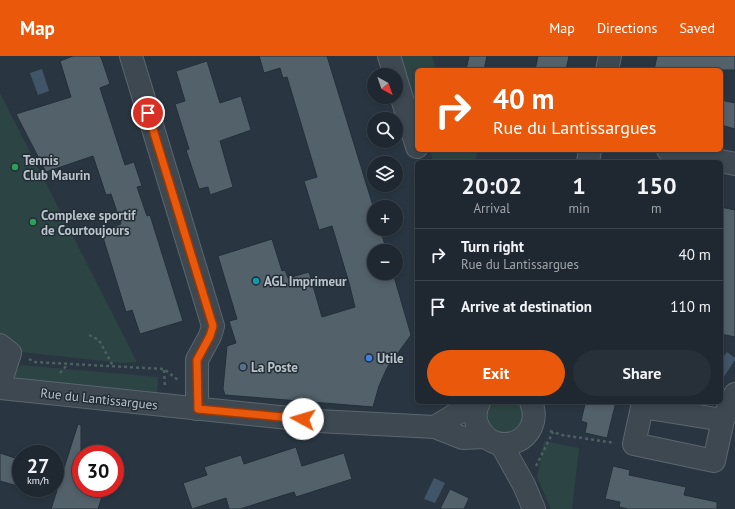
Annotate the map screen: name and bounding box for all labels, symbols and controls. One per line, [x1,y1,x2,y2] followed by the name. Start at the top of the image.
[20,16,55,40] text: Map
[549,19,575,37] text: Map
[597,19,657,37] text: Directions
[679,19,715,37] text: Saved
[367,68,403,104] north arrow
[367,68,403,280] map controls
[493,80,554,117] text: 40 m
[427,84,479,136] icon: right
[131,96,165,130] pin
[137,102,159,124] icon: arrive
[367,112,403,148] button: search
[493,116,656,139] text: Rue du Lantissargues
[23,152,90,184] place label: Tennis Club Maurin
[367,156,403,192] button: layers
[10,162,20,172] marker: Tennis Club Maurin
[461,170,522,201] text: 20:02
[572,170,586,201] text: 1
[636,170,677,201] text: 150
[367,200,403,236] button: +
[474,200,510,217] text: Arrival
[568,200,590,217] text: min
[651,200,662,217] text: m
[41,207,136,239] place label: Complexe sportif de Courtoujours
[28,217,38,227] marker: Complexe sportif de Courtoujours
[461,237,524,256] text: Turn right
[367,244,403,280] button: −
[427,244,449,266] icon: right
[678,245,711,264] text: 40 m
[461,256,579,273] text: Rue du Lantissargues
[264,273,347,290] place label: AGL Imprimeur
[251,276,261,286] marker: AGL Imprimeur
[427,296,449,318] icon: arrive
[461,297,592,316] text: Arrive at destination
[670,297,711,316] text: 110 m
[377,350,404,367] place label: Utile
[427,350,565,396] button: Exit
[573,350,711,396] button: Share
[364,353,374,363] marker: Utile
[251,359,298,376] place label: La Poste
[238,362,248,372] marker: La Poste
[39,384,159,414] street label: Rue du Lantissargues
[282,398,324,440] position arrow
[72,445,124,497] speed limit sign: 30
[27,453,49,479] text: 27
[27,474,49,487] text: km/h

